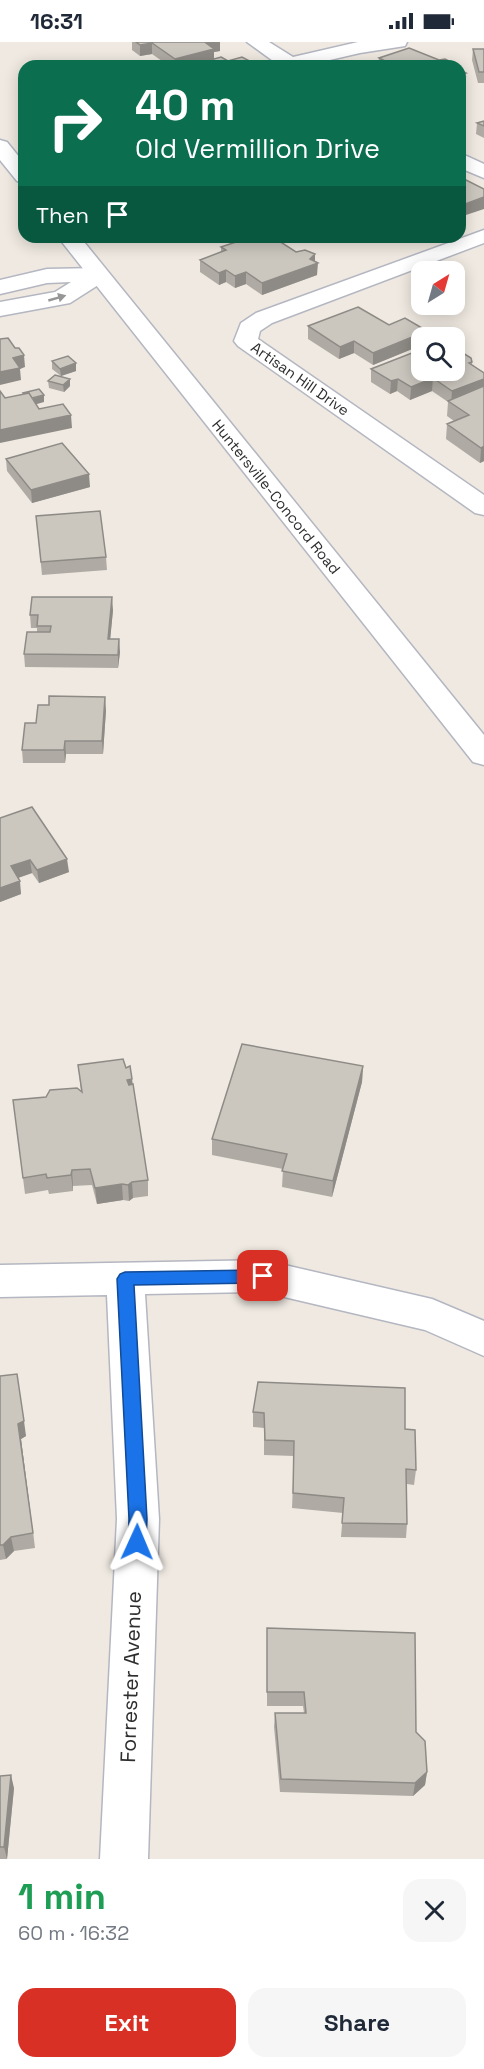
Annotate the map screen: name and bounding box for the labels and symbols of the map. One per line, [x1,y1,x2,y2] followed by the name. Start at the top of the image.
[411,261,465,315] north arrow
[48,293,66,302] one-way arrow
[247,338,353,420] street label: Artisan Hill Drive
[208,416,345,578] street label: Huntersville-Concord Road
[237,1250,288,1301] pin
[105,1510,169,1574] position arrow
[114,1591,147,1763] street label: Forrester Avenue

